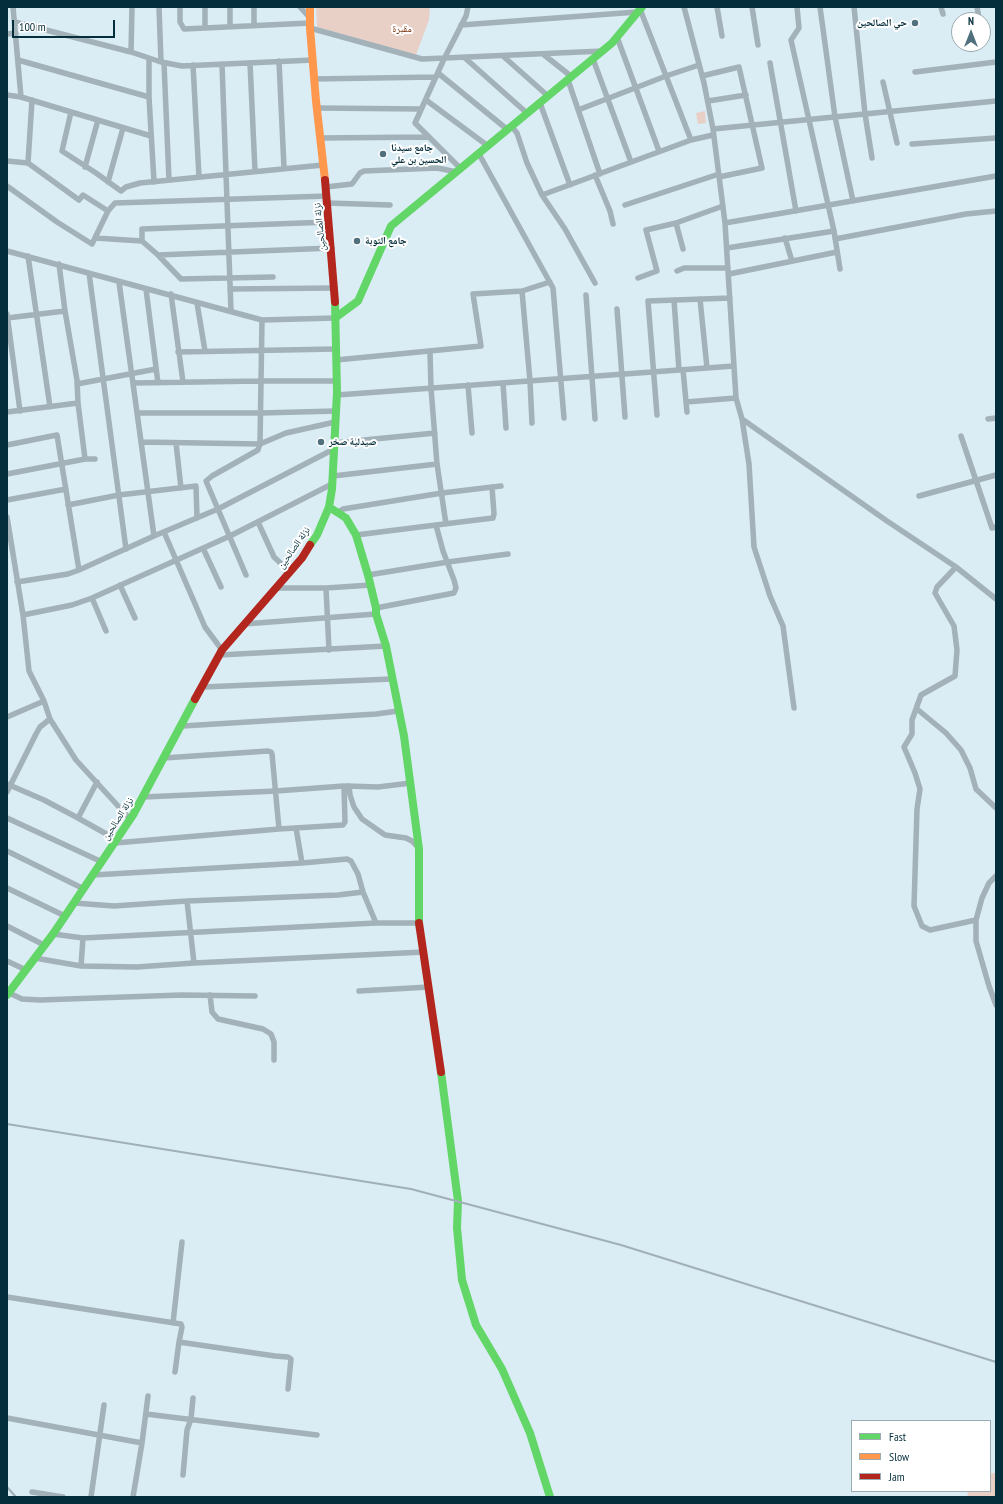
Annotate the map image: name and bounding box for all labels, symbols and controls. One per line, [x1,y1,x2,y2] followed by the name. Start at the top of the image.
[14,12,117,38] scale bar
[951,12,991,52] north arrow
[968,14,974,28] text: N
[857,17,907,29] place label: حي الصالحين
[910,18,920,28] marker: حي الصالحين
[19,19,46,34] text: 100 m
[392,23,412,35] park label: مقبرة
[391,142,446,166] place label: جامع سيدنا الحسين بن علي
[378,149,388,159] marker: جامع سيدنا الحسين بن علي
[311,202,329,252] street label: نزلة الصالحين
[365,235,407,247] place label: جامع التوبة
[352,236,362,246] marker: جامع التوبة
[329,436,376,448] place label: صيدلية صخر
[316,437,326,447] marker: صيدلية صخر
[275,525,313,571] street label: نزلة الصالحين
[100,795,136,843] street label: نزلة الصالحين
[851,1420,991,1492] legend
[889,1429,906,1444] text: Fast
[889,1449,909,1464] text: Slow
[889,1469,905,1484] text: Jam

